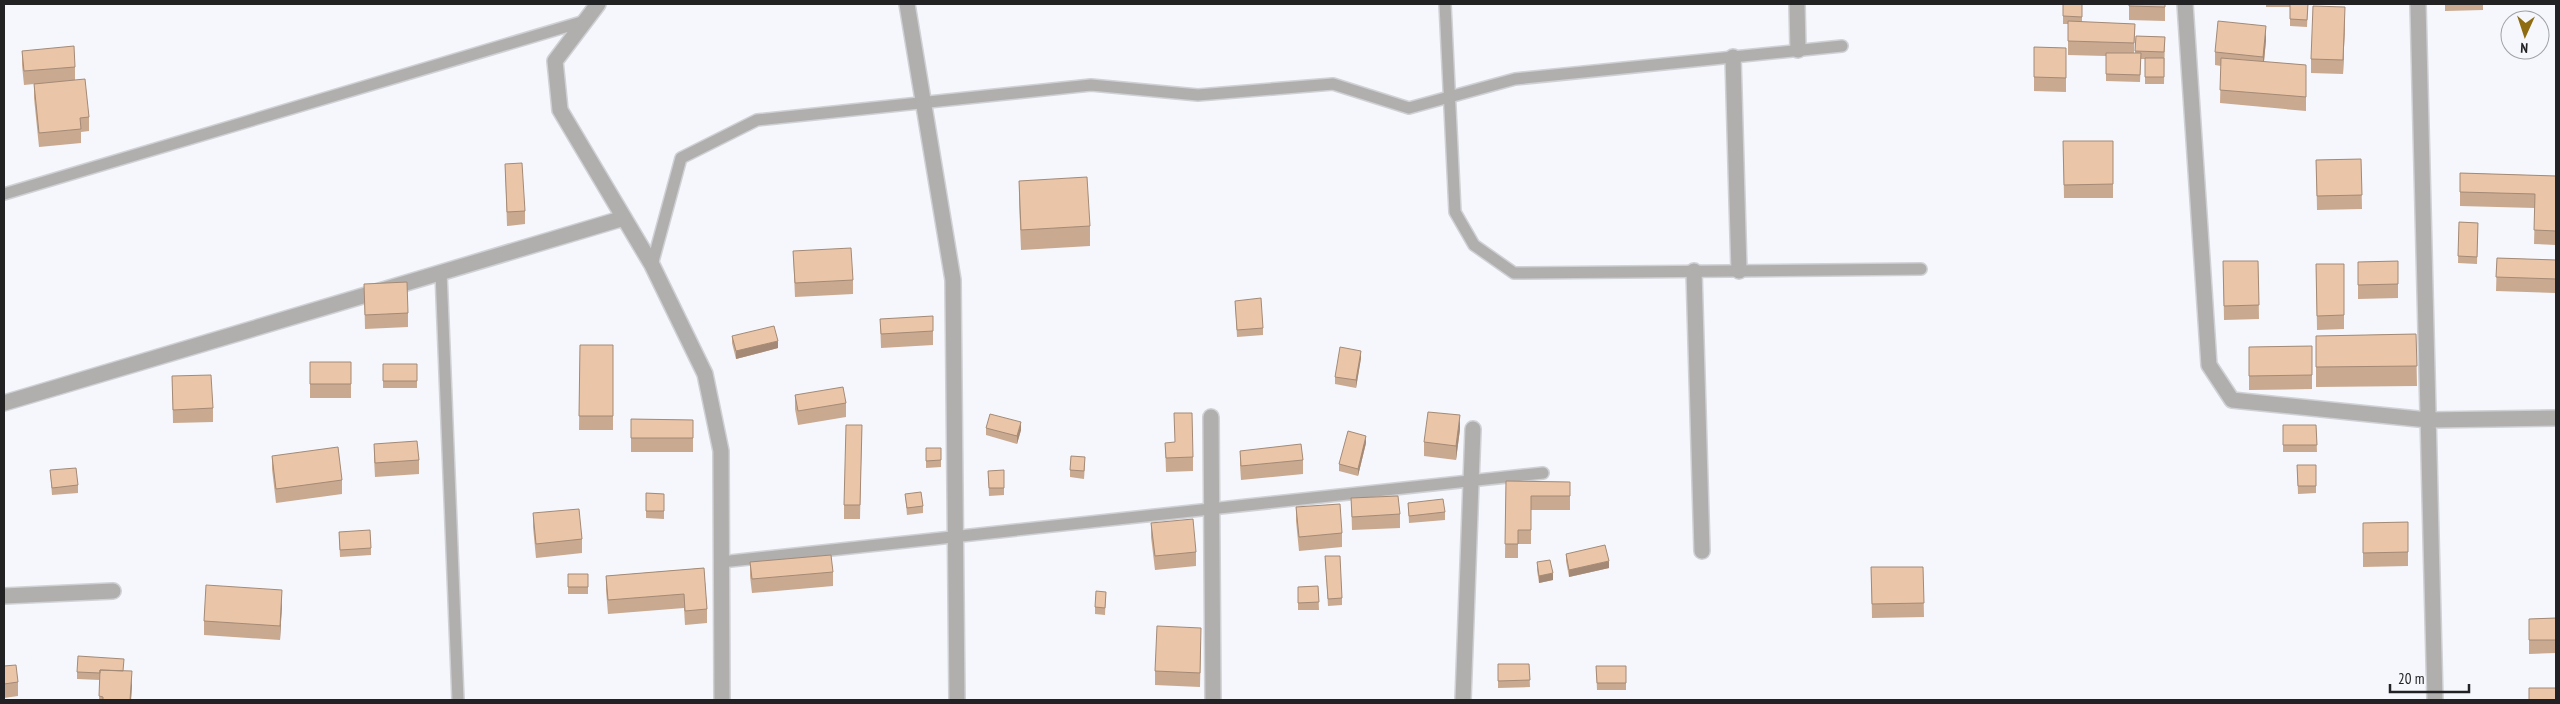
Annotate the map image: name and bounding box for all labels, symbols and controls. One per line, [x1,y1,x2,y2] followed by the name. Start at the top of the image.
[2500,10,2550,60] north arrow
[2520,39,2529,57] text: N
[2390,662,2469,694] scale bar
[2398,669,2424,688] text: 20 m

